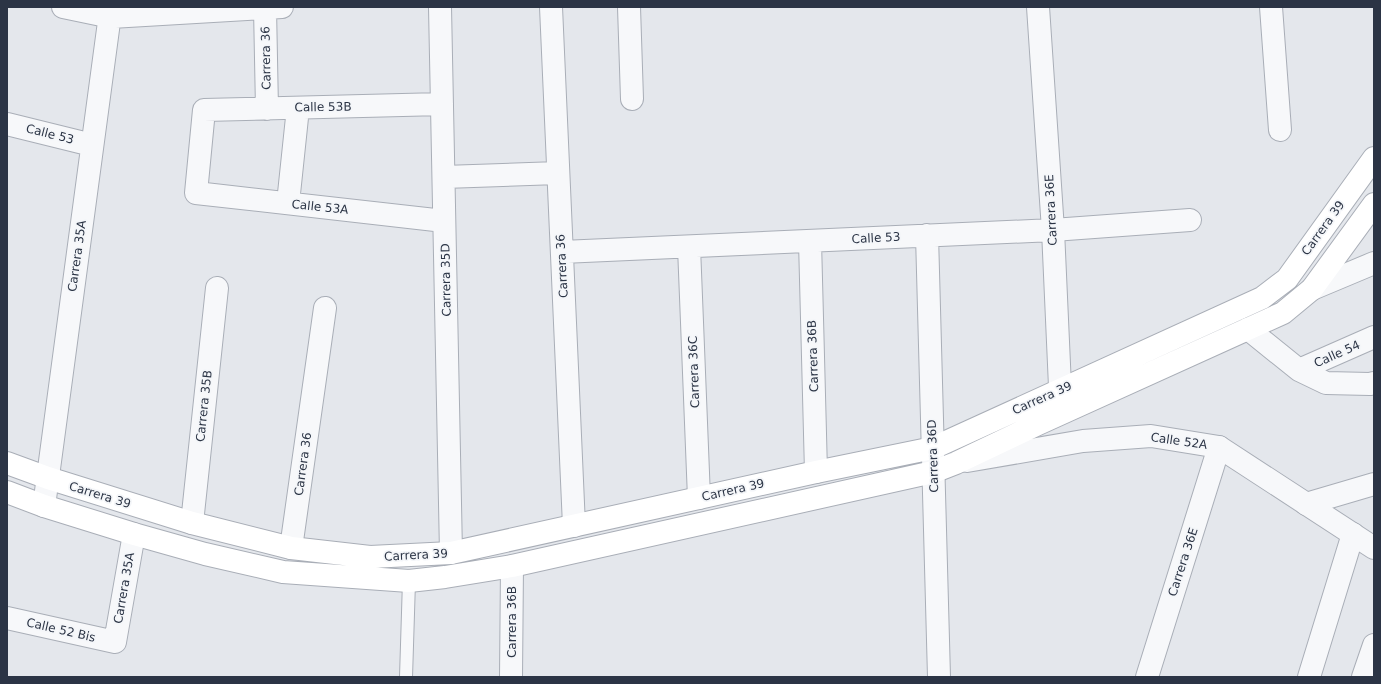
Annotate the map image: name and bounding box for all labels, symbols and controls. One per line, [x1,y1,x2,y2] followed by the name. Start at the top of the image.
[258,26,274,90] street label: Carrera 36
[294,100,352,114] street label: Calle 53B
[25,121,75,147] street label: Calle 53
[1042,174,1060,246] street label: Carrera 36E
[291,197,350,217] street label: Calle 53A
[1299,198,1347,258] street label: Carrera 39
[65,219,89,293] street label: Carrera 35A
[851,230,901,246] street label: Calle 53
[553,234,571,298] street label: Carrera 36
[438,243,454,317] street label: Carrera 35D
[805,320,821,392] street label: Carrera 36B
[686,336,702,408] street label: Carrera 36C
[1312,338,1362,370] street label: Calle 54
[193,369,215,443] street label: Carrera 35B
[1010,379,1074,417] street label: Carrera 39
[925,419,941,493] street label: Carrera 36D
[1150,430,1209,452] street label: Calle 52A
[292,431,314,497] street label: Carrera 36
[700,476,766,504] street label: Carrera 39
[67,479,133,511] street label: Carrera 39
[1165,526,1201,598] street label: Carrera 36E
[384,546,448,564] street label: Carrera 39
[111,551,137,625] street label: Carrera 35A
[505,586,519,658] street label: Carrera 36B
[25,615,97,645] street label: Calle 52 Bis

